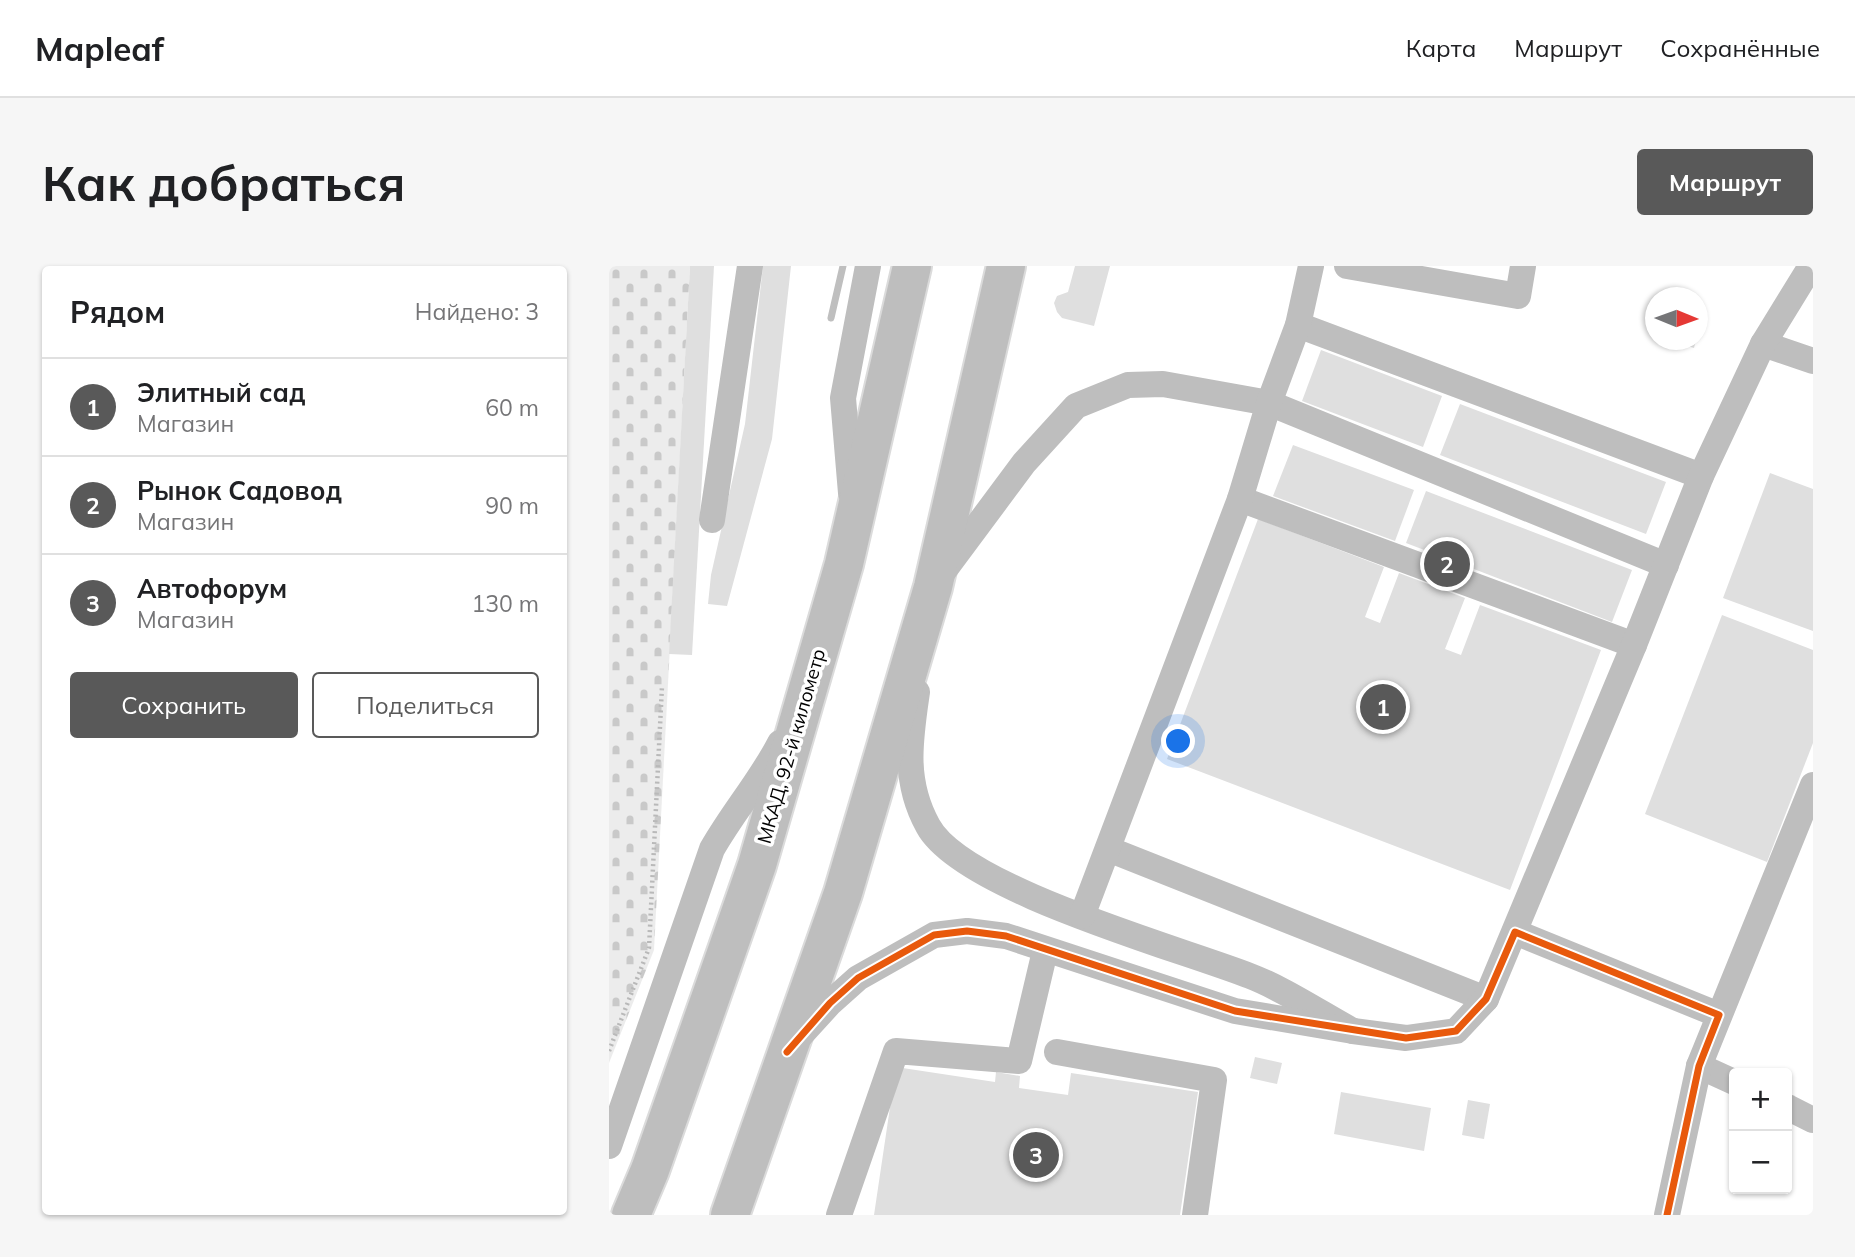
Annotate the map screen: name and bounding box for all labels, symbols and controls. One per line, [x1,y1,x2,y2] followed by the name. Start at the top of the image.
[35,28,164,69] text: Mapleaf
[1406,33,1476,63] text: Карта
[1514,33,1622,63] text: Маршрут
[1660,33,1820,63] text: Сохранённые
[1637,149,1813,215] button: Маршрут
[42,152,405,213] text: Как добраться
[1645,287,1708,350] north arrow
[70,293,165,331] text: Рядом
[415,297,539,326] text: Найдено: 3
[137,376,305,409] text: Элитный сад
[86,393,100,422] text: 1
[485,393,539,422] text: 60 m
[137,409,234,438] text: Магазин
[137,474,342,507] text: Рынок Садовод
[86,491,100,520] text: 2
[485,491,539,520] text: 90 m
[137,507,234,536] text: Магазин
[1424,538,1470,590] pin: 2
[137,572,287,605] text: Автофорум
[86,589,100,618] text: 3
[471,589,539,618] text: 130 m
[137,605,234,634] text: Магазин
[752,646,830,846] street label: МКАД, 92-й километр
[70,672,298,738] button: Сохранить
[312,672,539,738] button: Поделиться
[1360,681,1406,733] pin: 1
[1161,724,1195,758] your location
[1729,1068,1792,1194] map controls
[1729,1068,1792,1131] button: +
[1013,1129,1059,1181] pin: 3
[1729,1131,1792,1194] button: −

